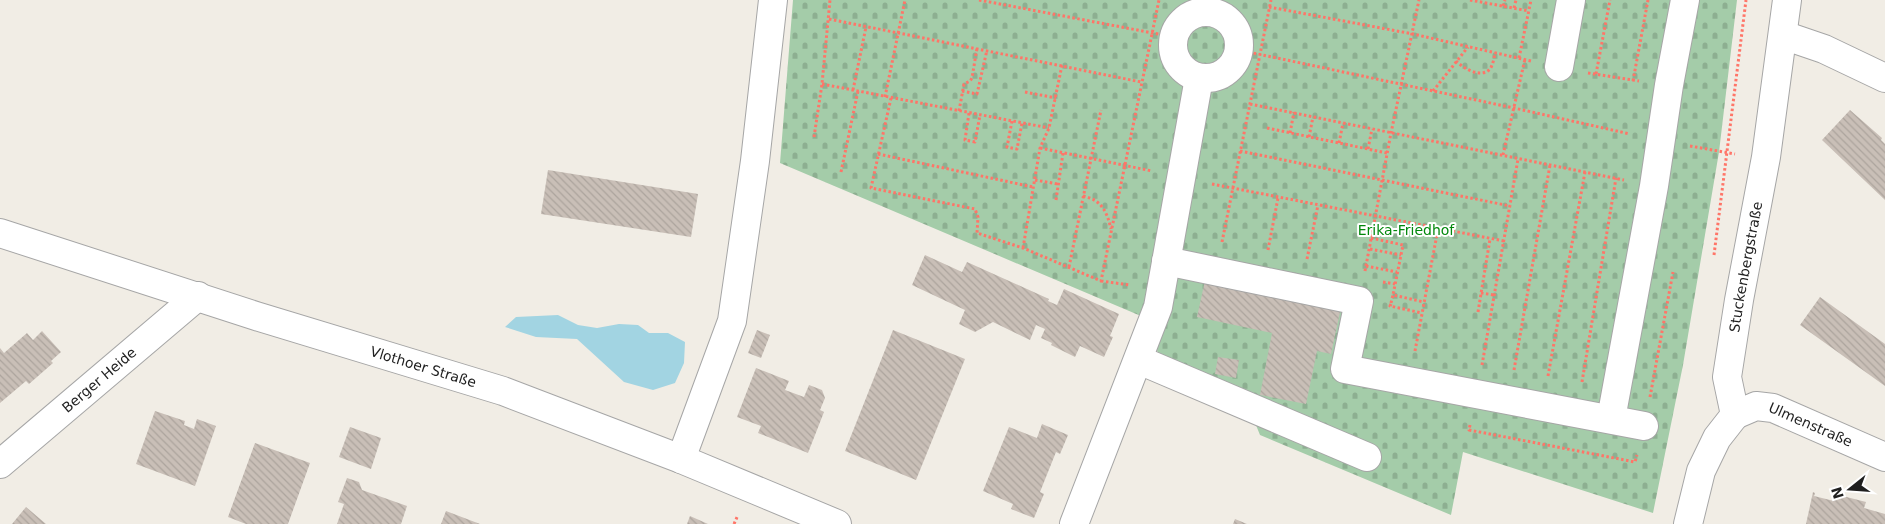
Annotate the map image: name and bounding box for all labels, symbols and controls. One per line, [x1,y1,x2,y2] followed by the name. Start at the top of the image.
[1726,200,1765,333] street label: Stuckenbergstraße
[1358,222,1455,238] park label: Erika-Friedhof
[368,343,478,390] street label: Vlothoer Straße
[59,344,139,416] street label: Berger Heide
[1766,399,1855,450] street label: Ulmenstraße
[1825,464,1875,514] north arrow
[1828,485,1847,501] text: N

